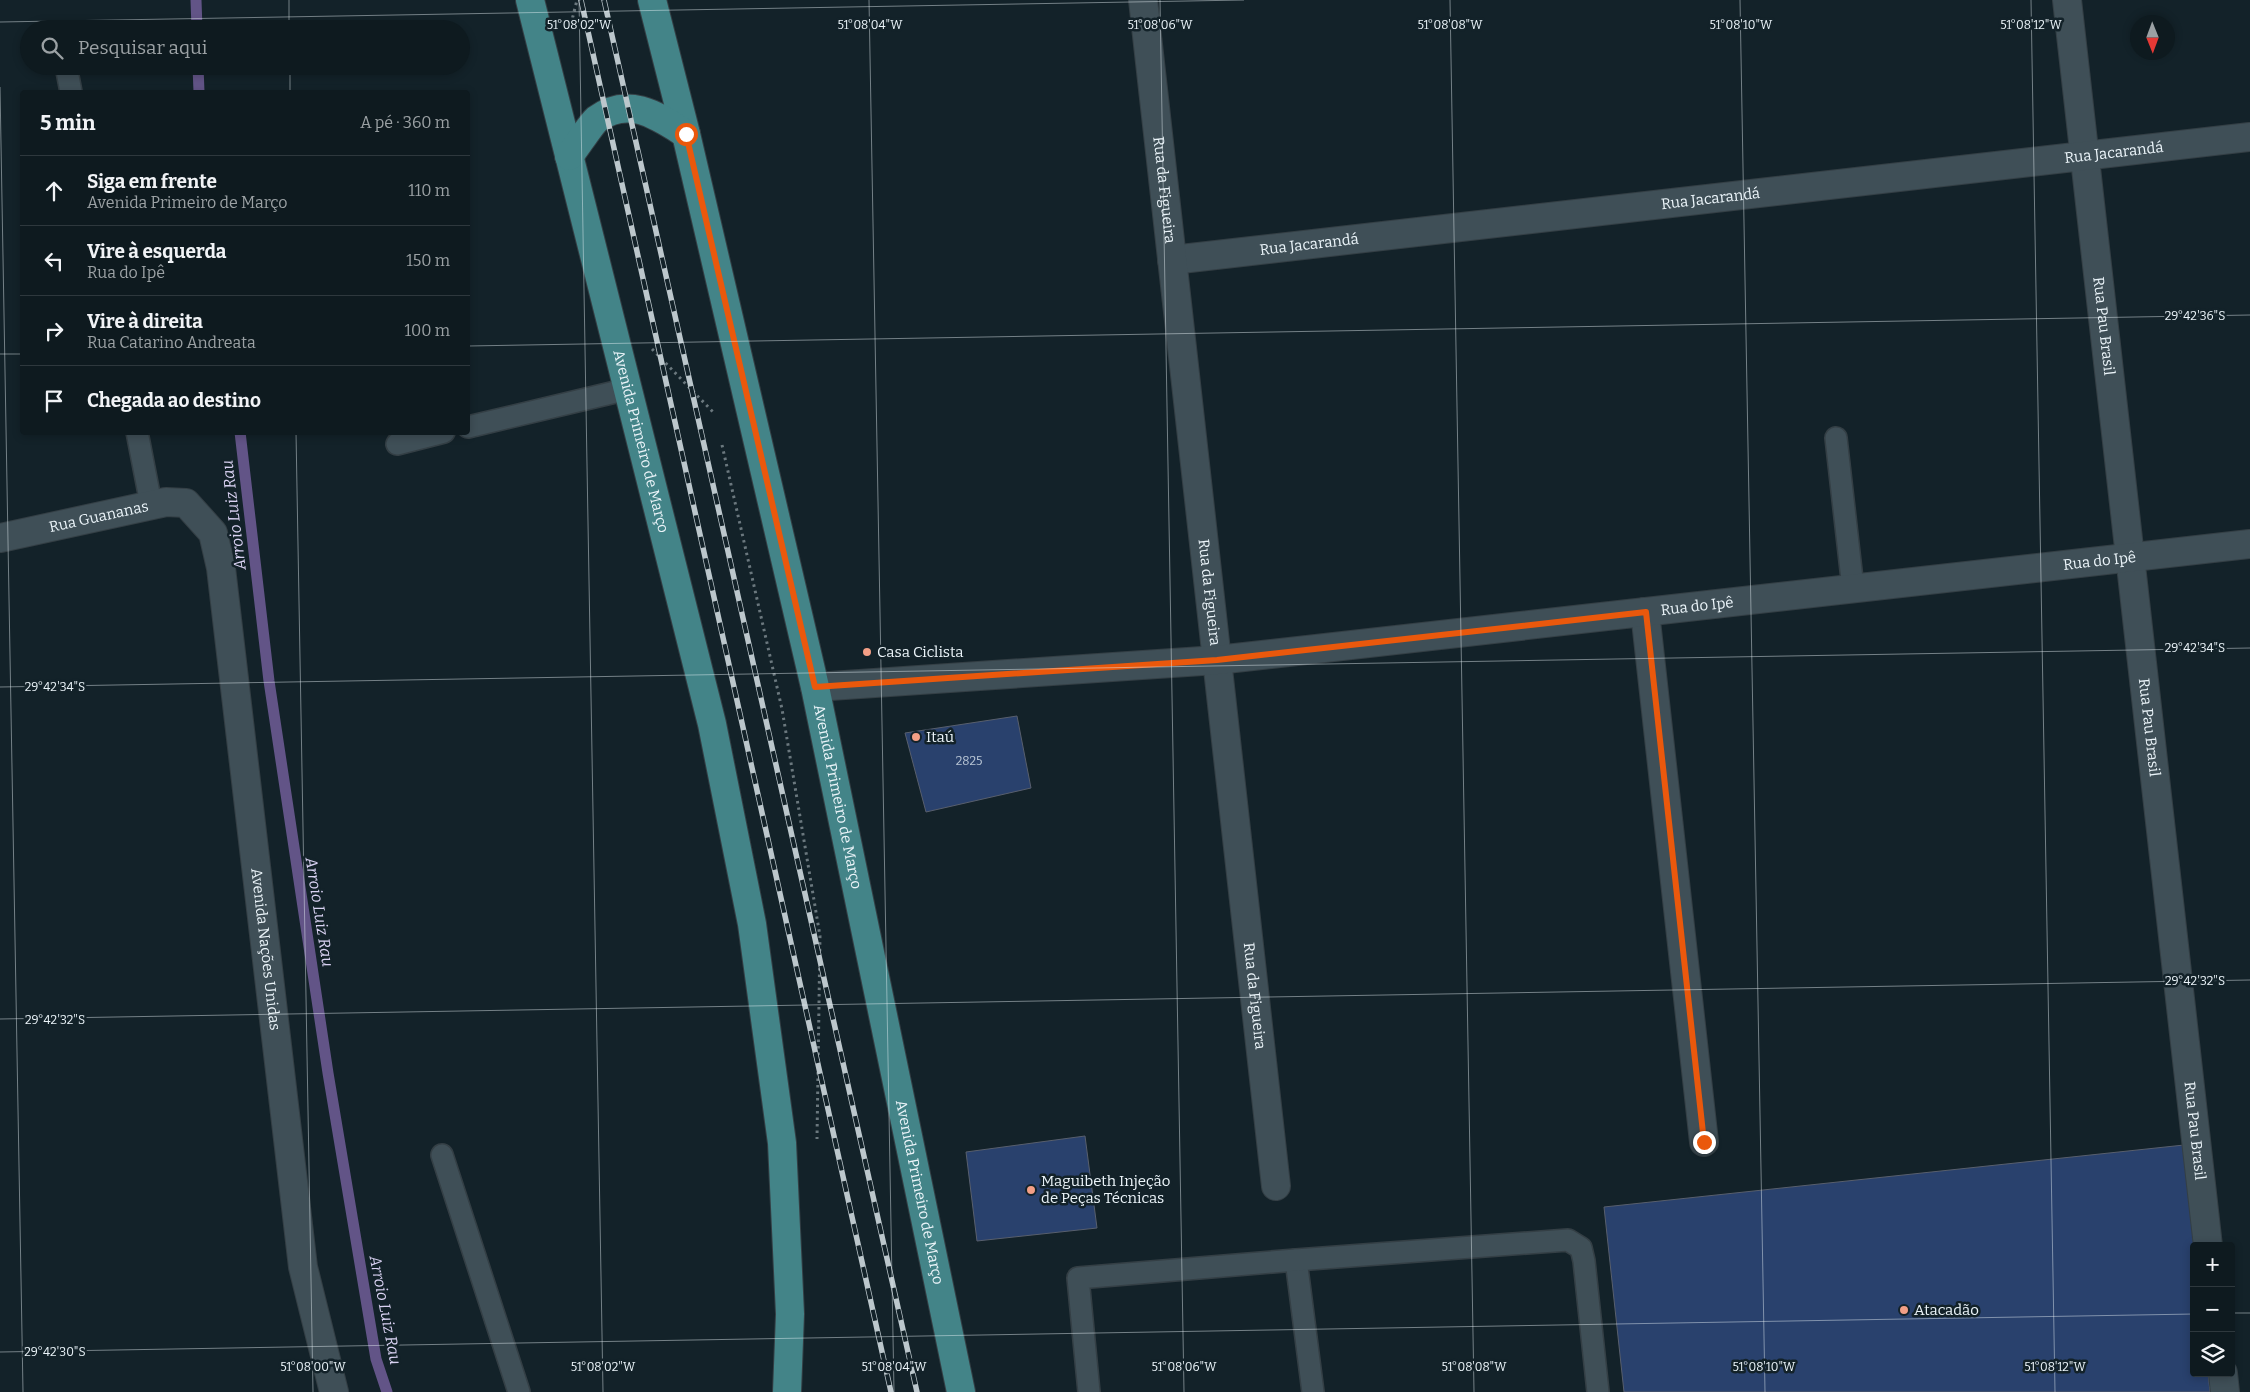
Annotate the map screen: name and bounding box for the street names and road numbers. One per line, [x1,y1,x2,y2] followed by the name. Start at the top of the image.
[1149,135,1179,244] street label: Rua da Figueira
[2063,138,2164,167] street label: Rua Jacarandá
[1660,184,1761,213] street label: Rua Jacarandá
[1259,230,1360,259] street label: Rua Jacarandá
[2089,276,2118,376] street label: Rua Pau Brasil
[609,348,673,535] street label: Avenida Primeiro de Março
[47,497,150,536] street label: Rua Guananas
[1194,538,1224,647] street label: Rua da Figueira
[2062,548,2137,574] street label: Rua do Ipê
[1660,593,1734,619] street label: Rua do Ipê
[2135,677,2164,778] street label: Rua Pau Brasil
[810,703,866,891] street label: Avenida Primeiro de Março
[247,867,284,1031] street label: Avenida Nações Unidas
[1240,941,1270,1050] street label: Rua da Figueira
[2180,1081,2209,1181] street label: Rua Pau Brasil
[892,1098,948,1286] street label: Avenida Primeiro de Março

